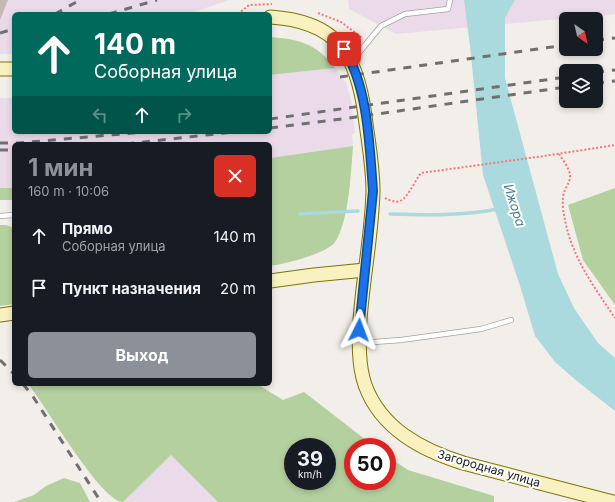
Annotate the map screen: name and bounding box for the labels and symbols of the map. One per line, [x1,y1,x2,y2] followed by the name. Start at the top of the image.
[559,12,603,56] north arrow
[327,32,361,66] pin
[501,182,529,228] water label: Ижора
[338,309,380,351] position arrow
[344,438,396,490] speed limit sign: 50
[436,446,542,490] street label: Загородная улица

